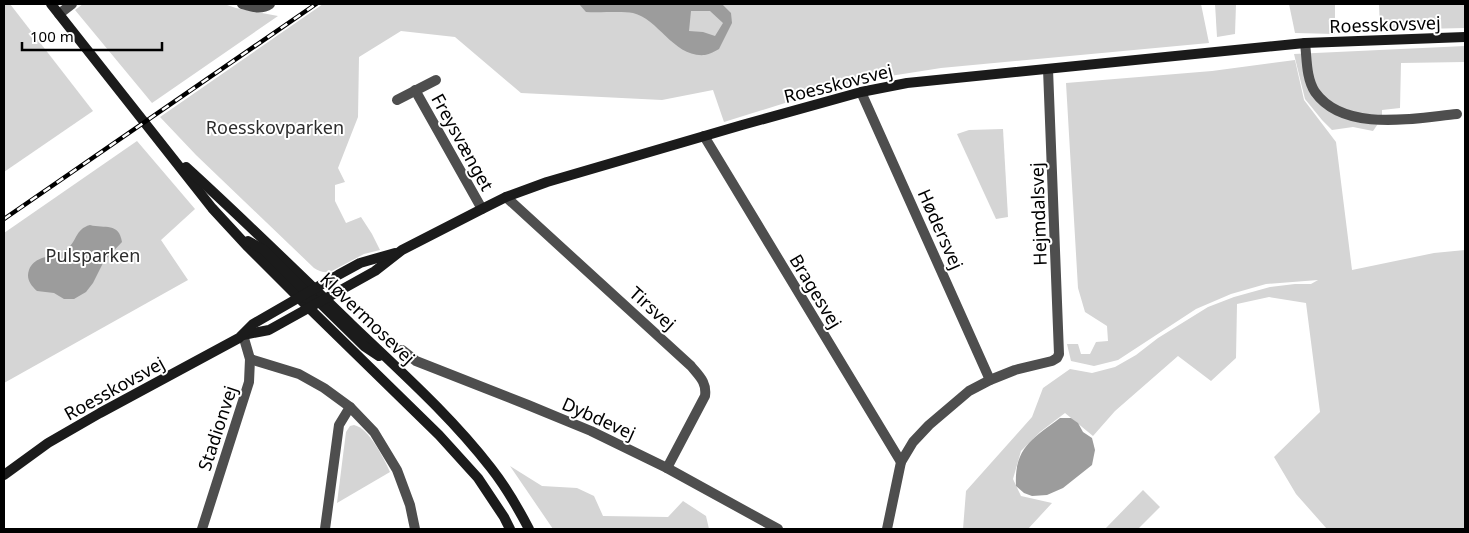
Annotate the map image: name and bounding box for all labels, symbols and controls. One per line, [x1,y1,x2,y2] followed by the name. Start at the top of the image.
[1329,10,1441,38] street label: Roesskovsvej
[22,20,162,52] scale bar
[30,26,74,46] text: 100 m
[781,58,895,108] street label: Roesskovsvej
[426,89,500,195] street label: Freysvænget
[206,115,344,139] park label: Roesskovparken
[1024,162,1052,266] street label: Hejmdalsvej
[913,185,969,273] street label: Hødersvej
[46,243,140,267] park label: Pulsparken
[784,249,848,333] street label: Bragesvej
[315,267,421,369] street label: Kløvermosevej
[625,281,681,335] street label: Tirsvej
[59,351,169,425] street label: Roesskovsvej
[192,382,242,474] street label: Stadionvej
[558,391,640,445] street label: Dybdevej

